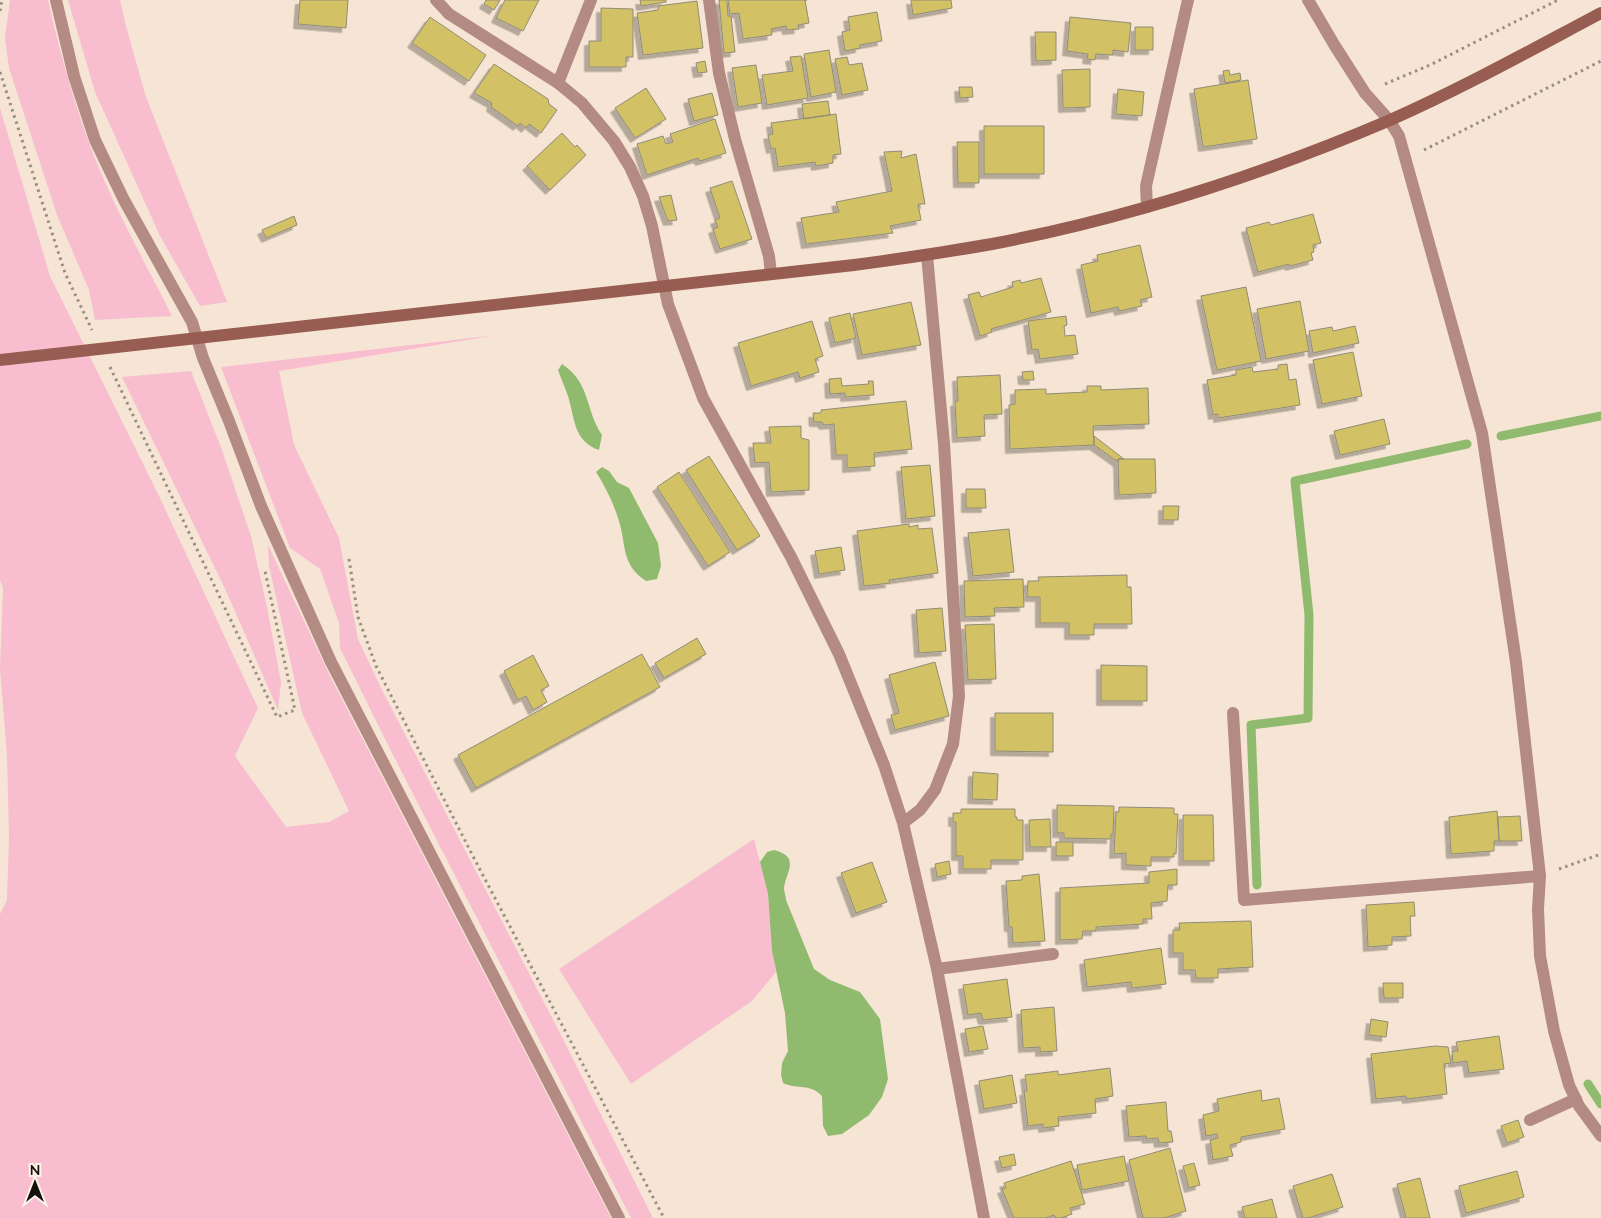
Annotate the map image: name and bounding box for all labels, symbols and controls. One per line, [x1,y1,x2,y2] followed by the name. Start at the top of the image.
[10,1158,60,1208] north arrow
[30,1161,40,1179] text: N

